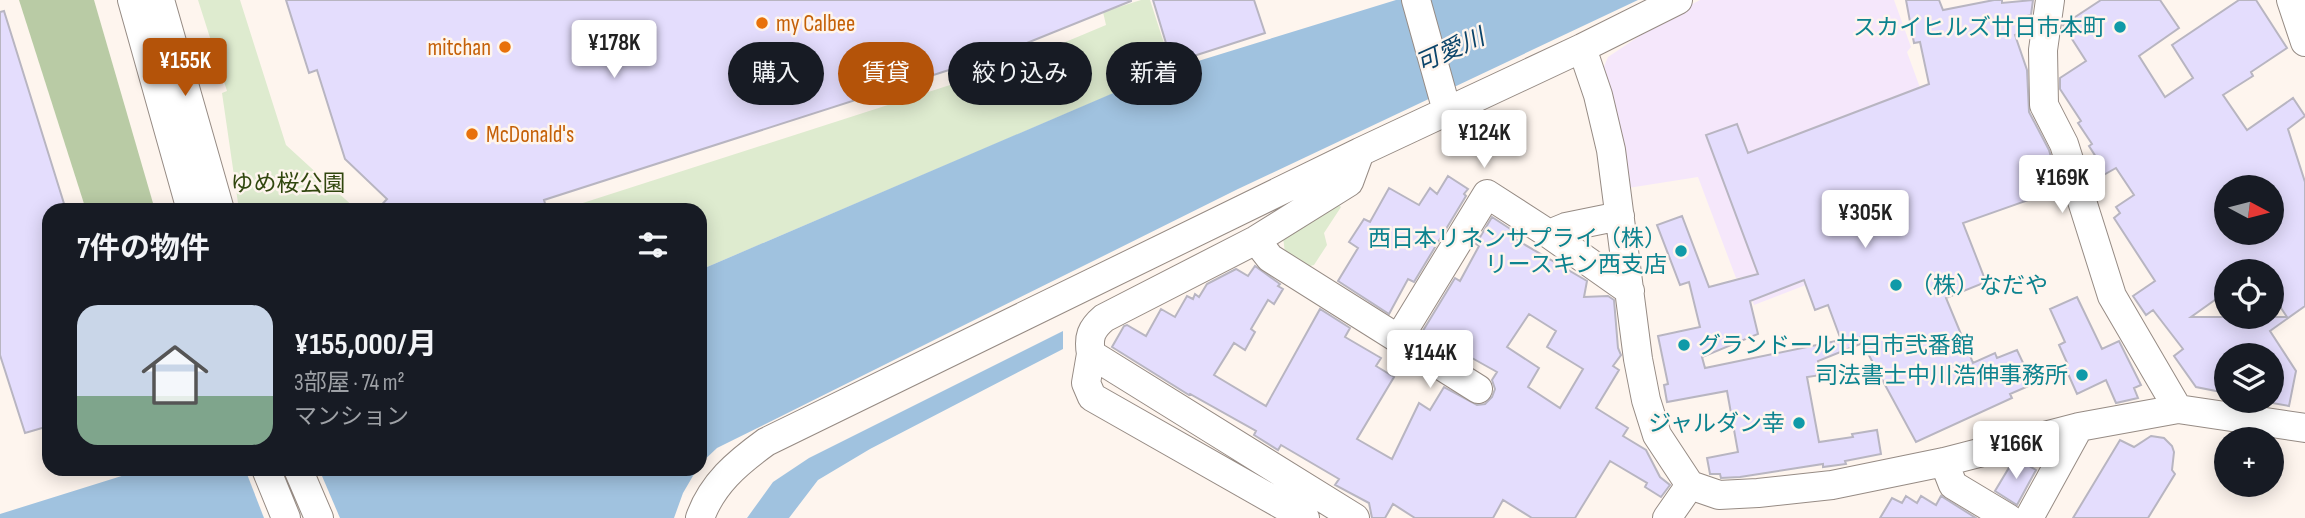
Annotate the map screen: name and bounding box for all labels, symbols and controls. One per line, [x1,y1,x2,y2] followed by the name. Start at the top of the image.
[776,10,855,38] place label: my Calbee
[1853,14,2106,42] place label: スカイヒルズ廿日市本町
[754,15,770,31] marker: my Calbee
[2112,19,2128,35] marker: スカイヒルズ廿日市本町
[565,20,663,80] pin: ¥178K
[1411,21,1492,78] water label: 可愛川
[588,29,640,57] text: ¥178K
[427,34,491,62] place label: mitchan
[136,38,234,98] pin: ¥155K
[497,39,513,55] marker: mitchan
[728,42,824,105] chip: 購入
[838,42,934,105] chip: 賃貸
[948,42,1092,105] chip: 絞り込み
[1106,42,1202,105] chip: 新着
[159,47,211,75] text: ¥155K
[1435,110,1533,170] pin: ¥124K
[1457,119,1511,147] text: ¥124K
[486,121,574,149] place label: McDonald's
[464,126,480,142] marker: McDonald's
[2013,156,2111,215] pin: ¥169K
[2035,164,2089,192] text: ¥169K
[231,170,346,198] park label: ゆめ桜公園
[2214,175,2284,245] north arrow
[2214,175,2284,497] map controls
[1816,190,1914,250] pin: ¥305K
[1838,199,1892,227] text: ¥305K
[1368,225,1667,279] place label: 西日本リネンサプライ（株） リースキン西支店
[634,226,672,264] icon: filters
[77,231,210,267] text: 7件の物件
[1673,243,1689,259] marker: 西日本リネンサプライ（株） リースキン西支店
[2214,259,2284,329] button: locate
[1910,272,2048,300] place label: （株）なだや
[1888,277,1904,293] marker: （株）なだや
[294,327,437,363] text: ¥155,000/月
[1381,330,1479,390] pin: ¥144K
[1698,332,1974,360] place label: グランドール廿日市弐番館
[133,333,217,417] icon: home
[1676,337,1692,353] marker: グランドール廿日市弐番館
[1403,339,1457,367] text: ¥144K
[2214,343,2284,413] button: layers
[1815,362,2068,390] place label: 司法書士中川浩伸事務所
[2074,367,2090,383] marker: 司法書士中川浩伸事務所
[294,369,405,397] text: 3部屋 · 74 m²
[294,403,409,431] text: マンション
[1648,410,1785,438] place label: ジャルダン幸
[1791,415,1807,431] marker: ジャルダン幸
[1967,421,2065,481] pin: ¥166K
[2214,427,2284,497] button: +
[1989,430,2043,458] text: ¥166K

